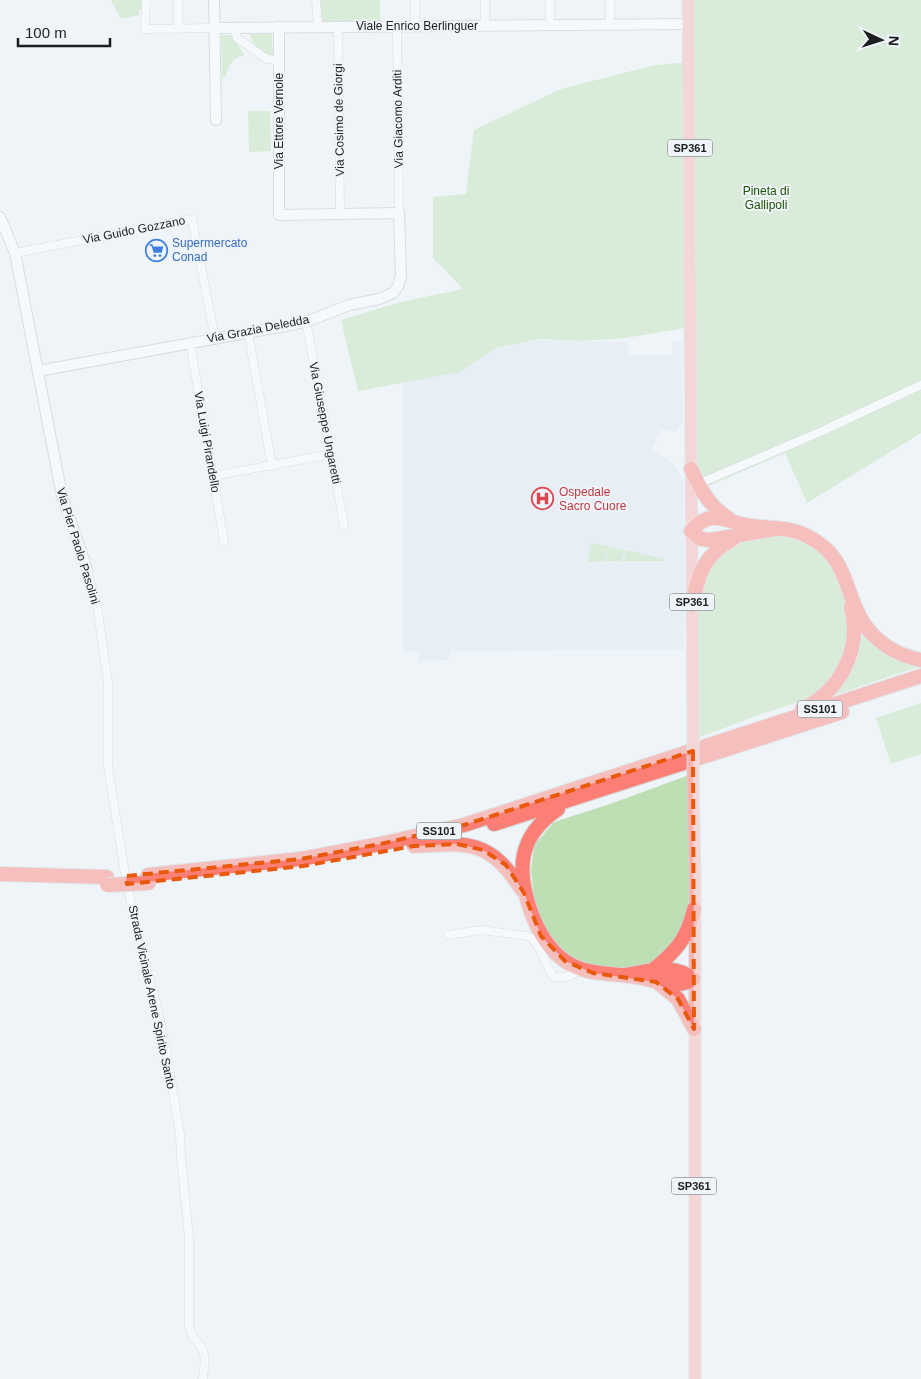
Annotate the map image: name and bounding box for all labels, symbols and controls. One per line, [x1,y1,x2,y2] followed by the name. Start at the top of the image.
[18,15,110,47] scale bar
[856,15,906,65] north arrow
[356,19,478,33] street label: Viale Enrico Berlinguer
[25,24,67,41] text: 100 m
[886,35,902,47] text: N
[331,63,347,177] street label: Via Cosimo de Giorgi
[390,70,406,168] street label: Via Giacomo Arditi
[272,72,286,169] street label: Via Ettore Vernole
[668,140,712,156] road number: SP361
[743,184,789,212] park label: Pineta di Gallipoli
[82,213,187,247] street label: Via Guido Gozzano
[172,236,248,264] place label: Supermercato Conad
[144,238,168,262] supermarket icon: Supermercato Conad
[206,312,311,346] street label: Via Grazia Deledda
[306,361,344,485] street label: Via Giuseppe Ungaretti
[191,390,223,494] street label: Via Luigi Pirandello
[559,485,627,513] place label: Ospedale Sacro Cuore
[54,486,102,606] street label: Via Pier Paolo Pasolini
[531,487,555,511] hospital icon: Ospedale Sacro Cuore
[670,594,714,610] road number: SP361
[798,701,842,718] road number: SS101
[416,822,462,839] road number: SS101
[126,904,178,1090] street label: Strada Vicinale Arene Spirito Santo
[672,1178,716,1194] road number: SP361

